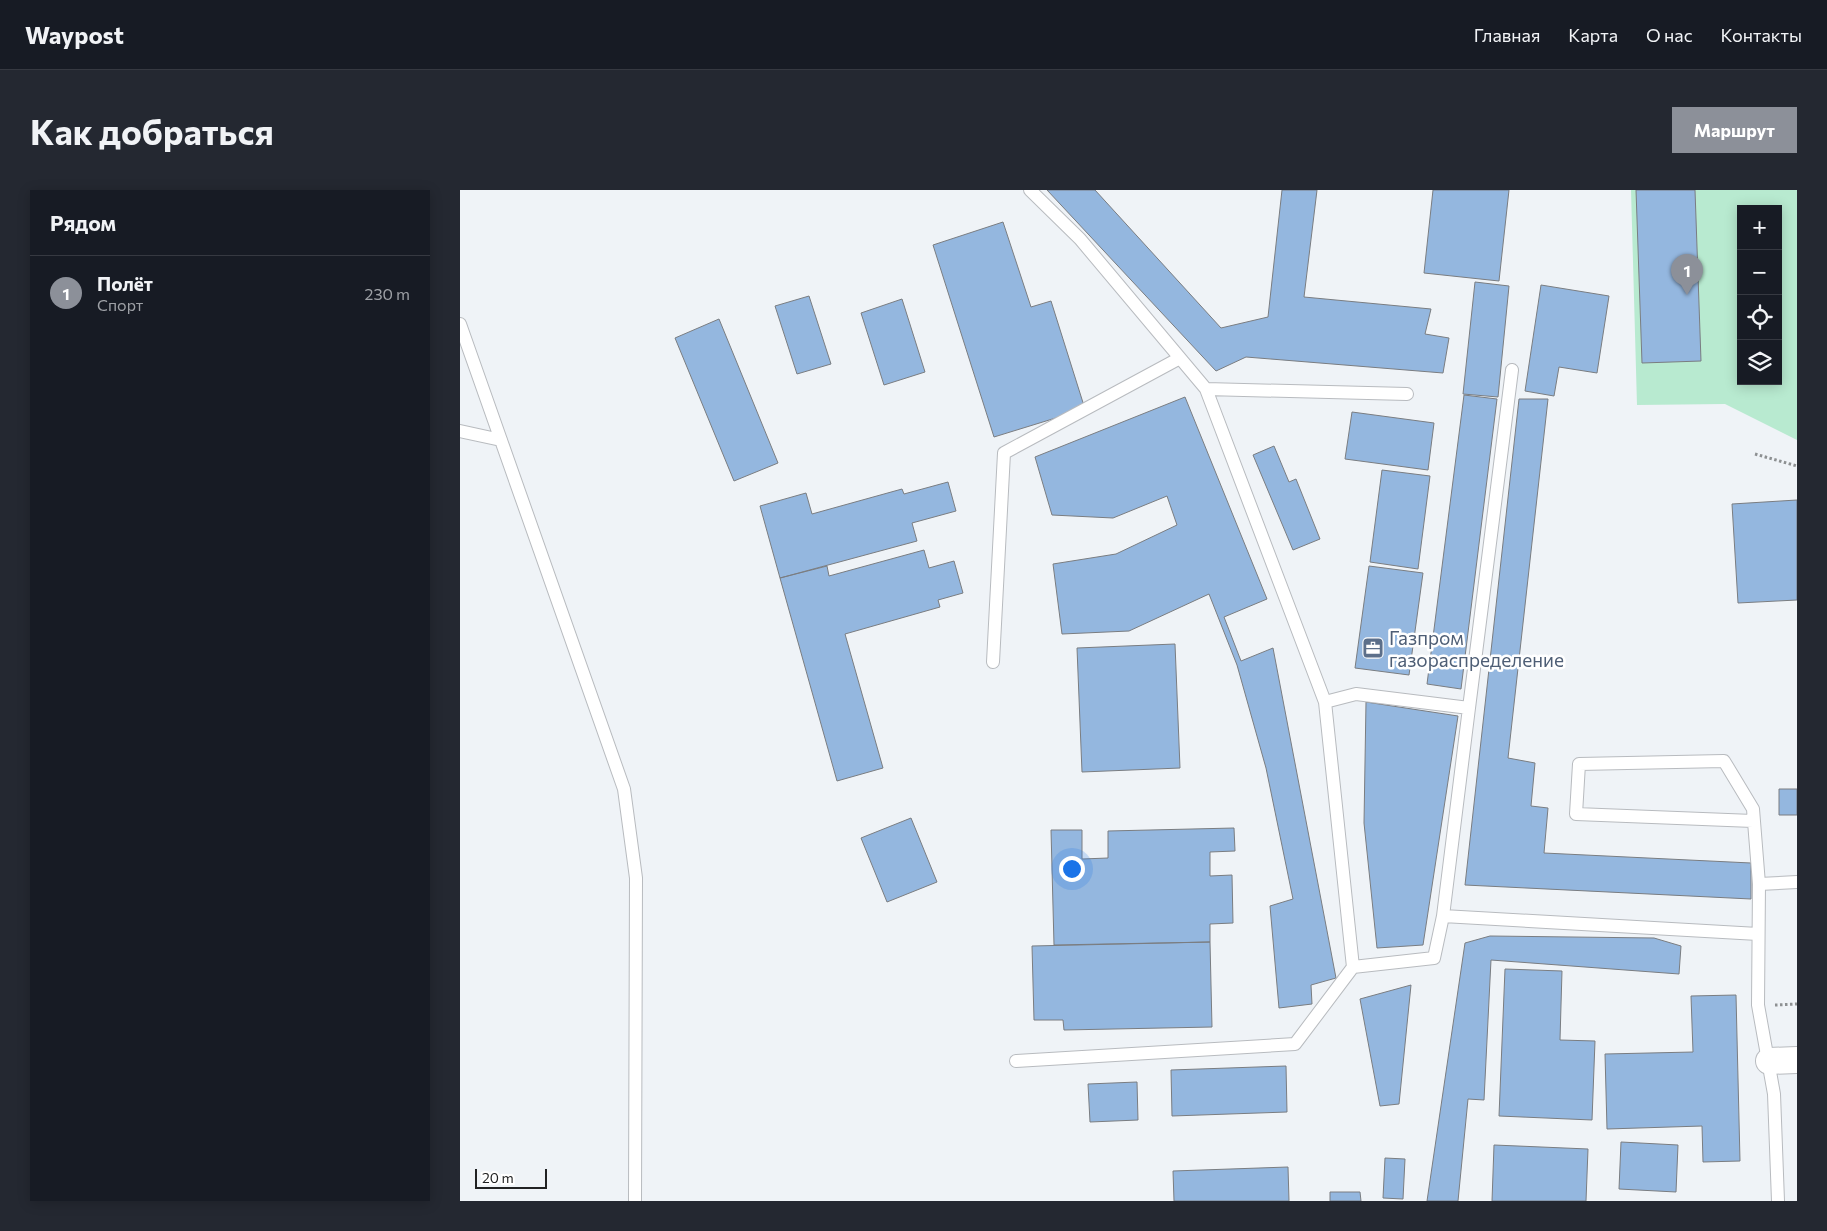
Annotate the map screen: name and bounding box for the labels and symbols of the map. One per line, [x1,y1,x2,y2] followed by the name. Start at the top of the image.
[1671,254,1703,295] pin: 1
[1389,626,1564,671] place label: Газпром газораспределение
[1361,636,1385,660] office icon: Газпром газораспределение
[1059,856,1085,882] your location
[475,1166,548,1189] scale bar

